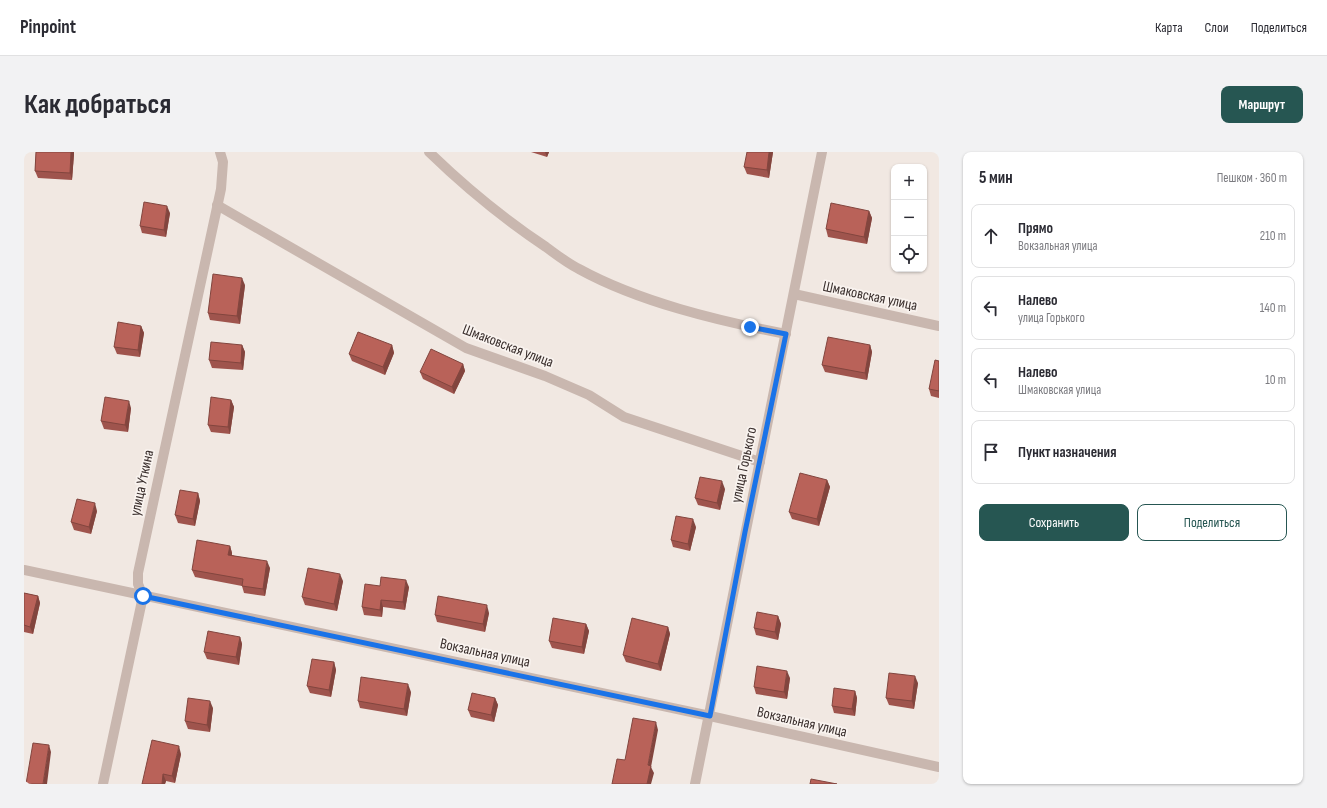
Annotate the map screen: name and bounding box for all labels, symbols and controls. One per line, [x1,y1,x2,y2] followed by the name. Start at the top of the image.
[20,16,76,39] text: Pinpoint
[1155,19,1183,36] text: Карта
[1205,19,1229,36] text: Слои
[1251,19,1307,36] text: Поделиться
[1221,86,1303,123] button: Маршрут
[24,88,171,121] text: Как добраться
[891,164,927,272] map controls
[891,164,927,200] button: +
[979,168,1013,188] text: 5 мин
[1217,170,1287,186] text: Пешком · 360 m
[891,200,927,236] button: −
[1018,219,1053,238] text: Прямо
[980,225,1002,247] icon: ahead
[1260,228,1286,244] text: 210 m
[891,236,927,272] button: locate
[1018,238,1097,254] text: Вокзальная улица
[821,277,919,315] street label: Шмаковская улица
[1018,291,1058,310] text: Налево
[980,297,1002,319] icon: left
[1260,300,1286,316] text: 140 m
[1018,310,1085,326] text: улица Горького
[741,318,759,336] route end
[460,320,556,372] street label: Шмаковская улица
[1018,363,1058,382] text: Налево
[980,369,1002,391] icon: left
[1265,372,1286,388] text: 10 m
[1018,382,1101,398] text: Шмаковская улица
[727,425,761,505] street label: улица Горького
[980,441,1002,463] icon: arrive
[1018,443,1116,462] text: Пункт назначения
[126,448,158,518] street label: улица Уткина
[979,504,1129,541] button: Сохранить
[1137,504,1287,541] button: Поделиться
[134,587,152,605] route start
[438,634,532,672] street label: Вокзальная улица
[755,702,849,742] street label: Вокзальная улица

